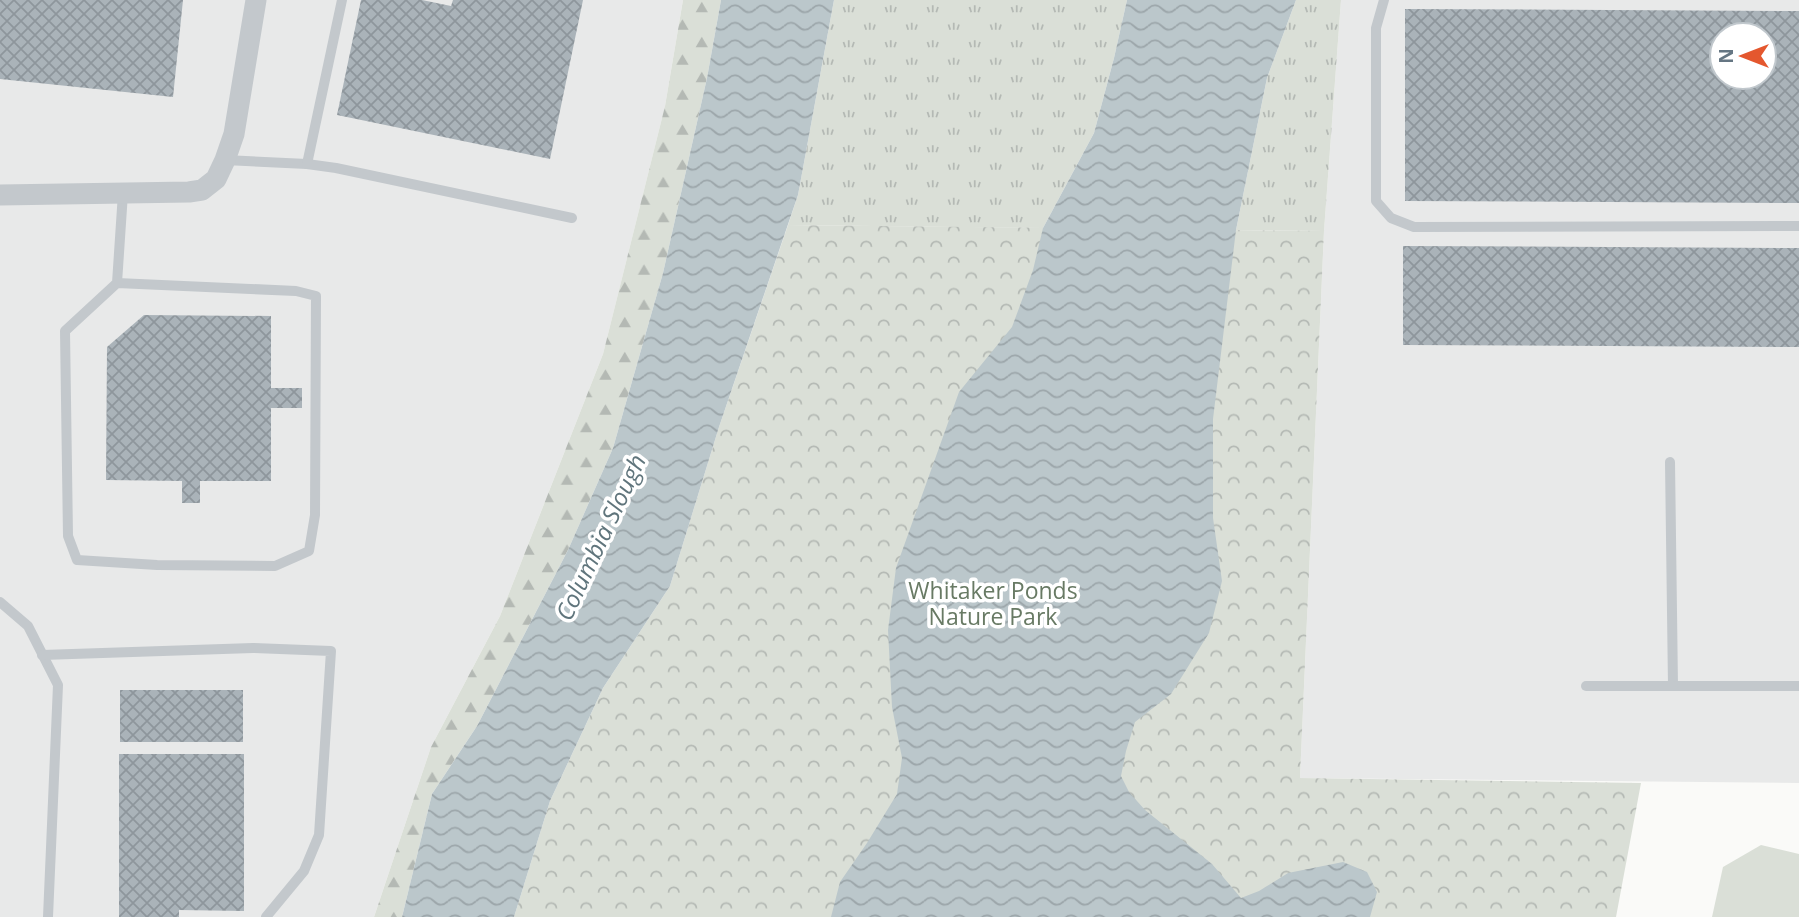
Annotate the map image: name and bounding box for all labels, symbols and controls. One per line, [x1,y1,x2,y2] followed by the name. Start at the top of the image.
[1708,21,1778,91] north arrow
[1713,48,1739,64] text: N
[547,448,653,626] water label: Columbia Slough
[908,574,1078,632] park label: Whitaker Ponds Nature Park

